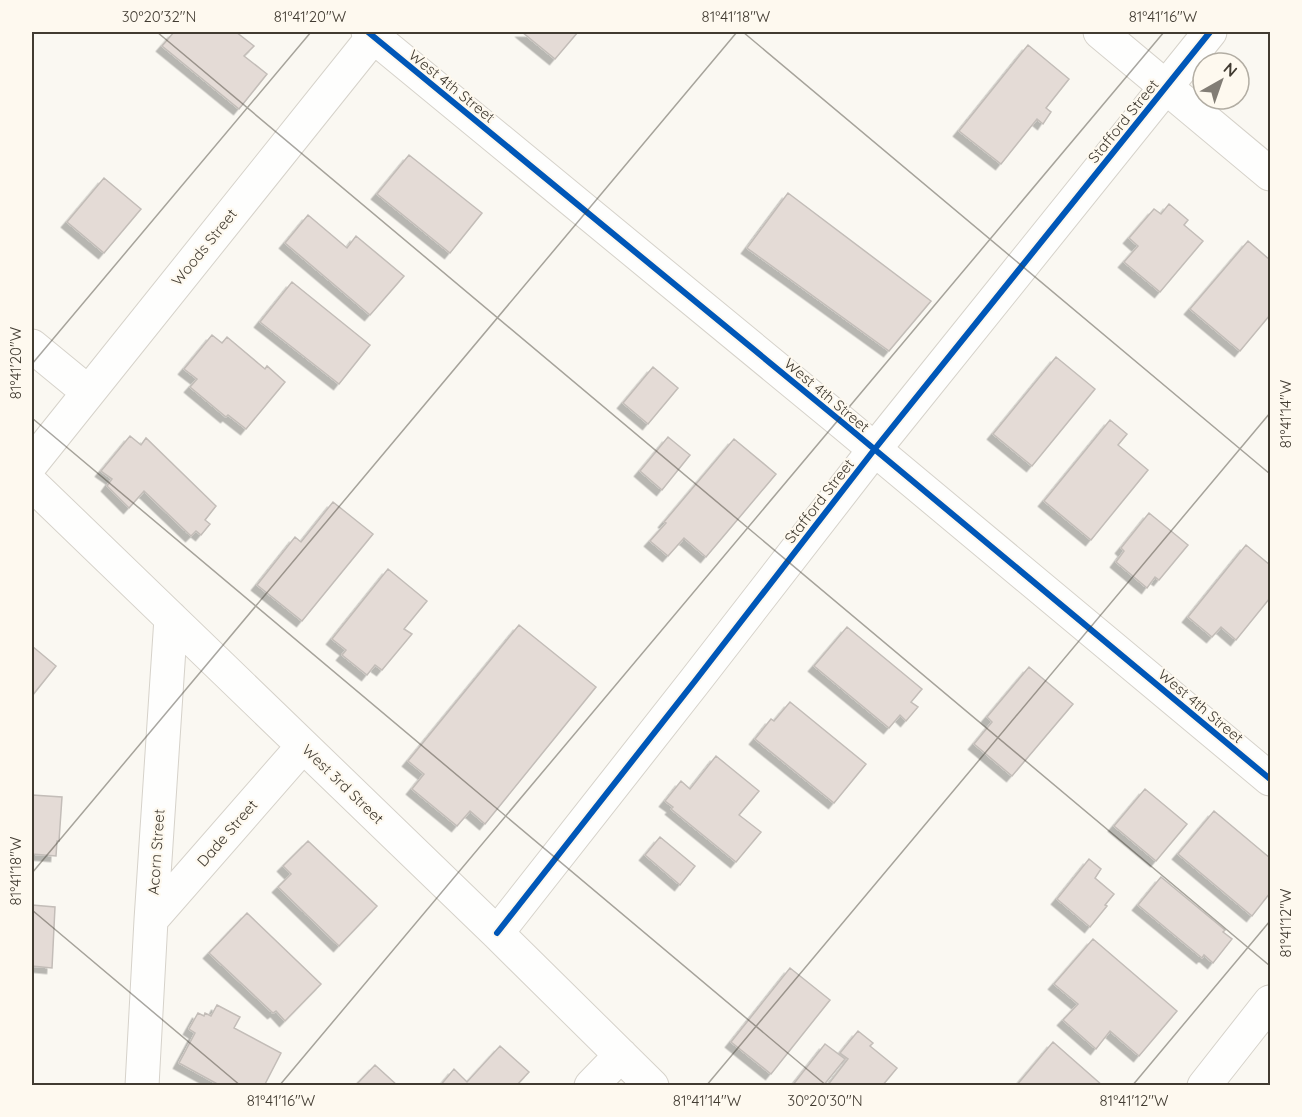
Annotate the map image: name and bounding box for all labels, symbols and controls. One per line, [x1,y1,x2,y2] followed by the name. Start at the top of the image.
[122,7,196,26] text: 30°20'32"N
[274,7,347,26] text: 81°41'20"W
[702,7,771,26] text: 81°41'18"W
[1129,7,1198,26] text: 81°41'16"W
[405,45,499,127] street label: West 4th Street
[1191,51,1251,111] north arrow
[1220,58,1242,81] text: N
[1083,75,1163,167] street label: Stafford Street
[167,205,241,289] street label: Woods Street
[6,326,25,399] text: 81°41'20"W
[780,354,874,436] street label: West 4th Street
[1276,379,1295,448] text: 81°41'14"W
[780,455,858,547] street label: Stafford Street
[1154,665,1248,747] street label: West 4th Street
[298,740,388,828] street label: West 3rd Street
[193,796,261,870] street label: Dade Street
[144,808,168,896] street label: Acorn Street
[6,836,25,905] text: 81°41'18"W
[1276,888,1295,957] text: 81°41'12"W
[247,1091,316,1110] text: 81°41'16"W
[673,1091,742,1110] text: 81°41'14"W
[787,1091,863,1110] text: 30°20'30"N
[1100,1091,1169,1110] text: 81°41'12"W

